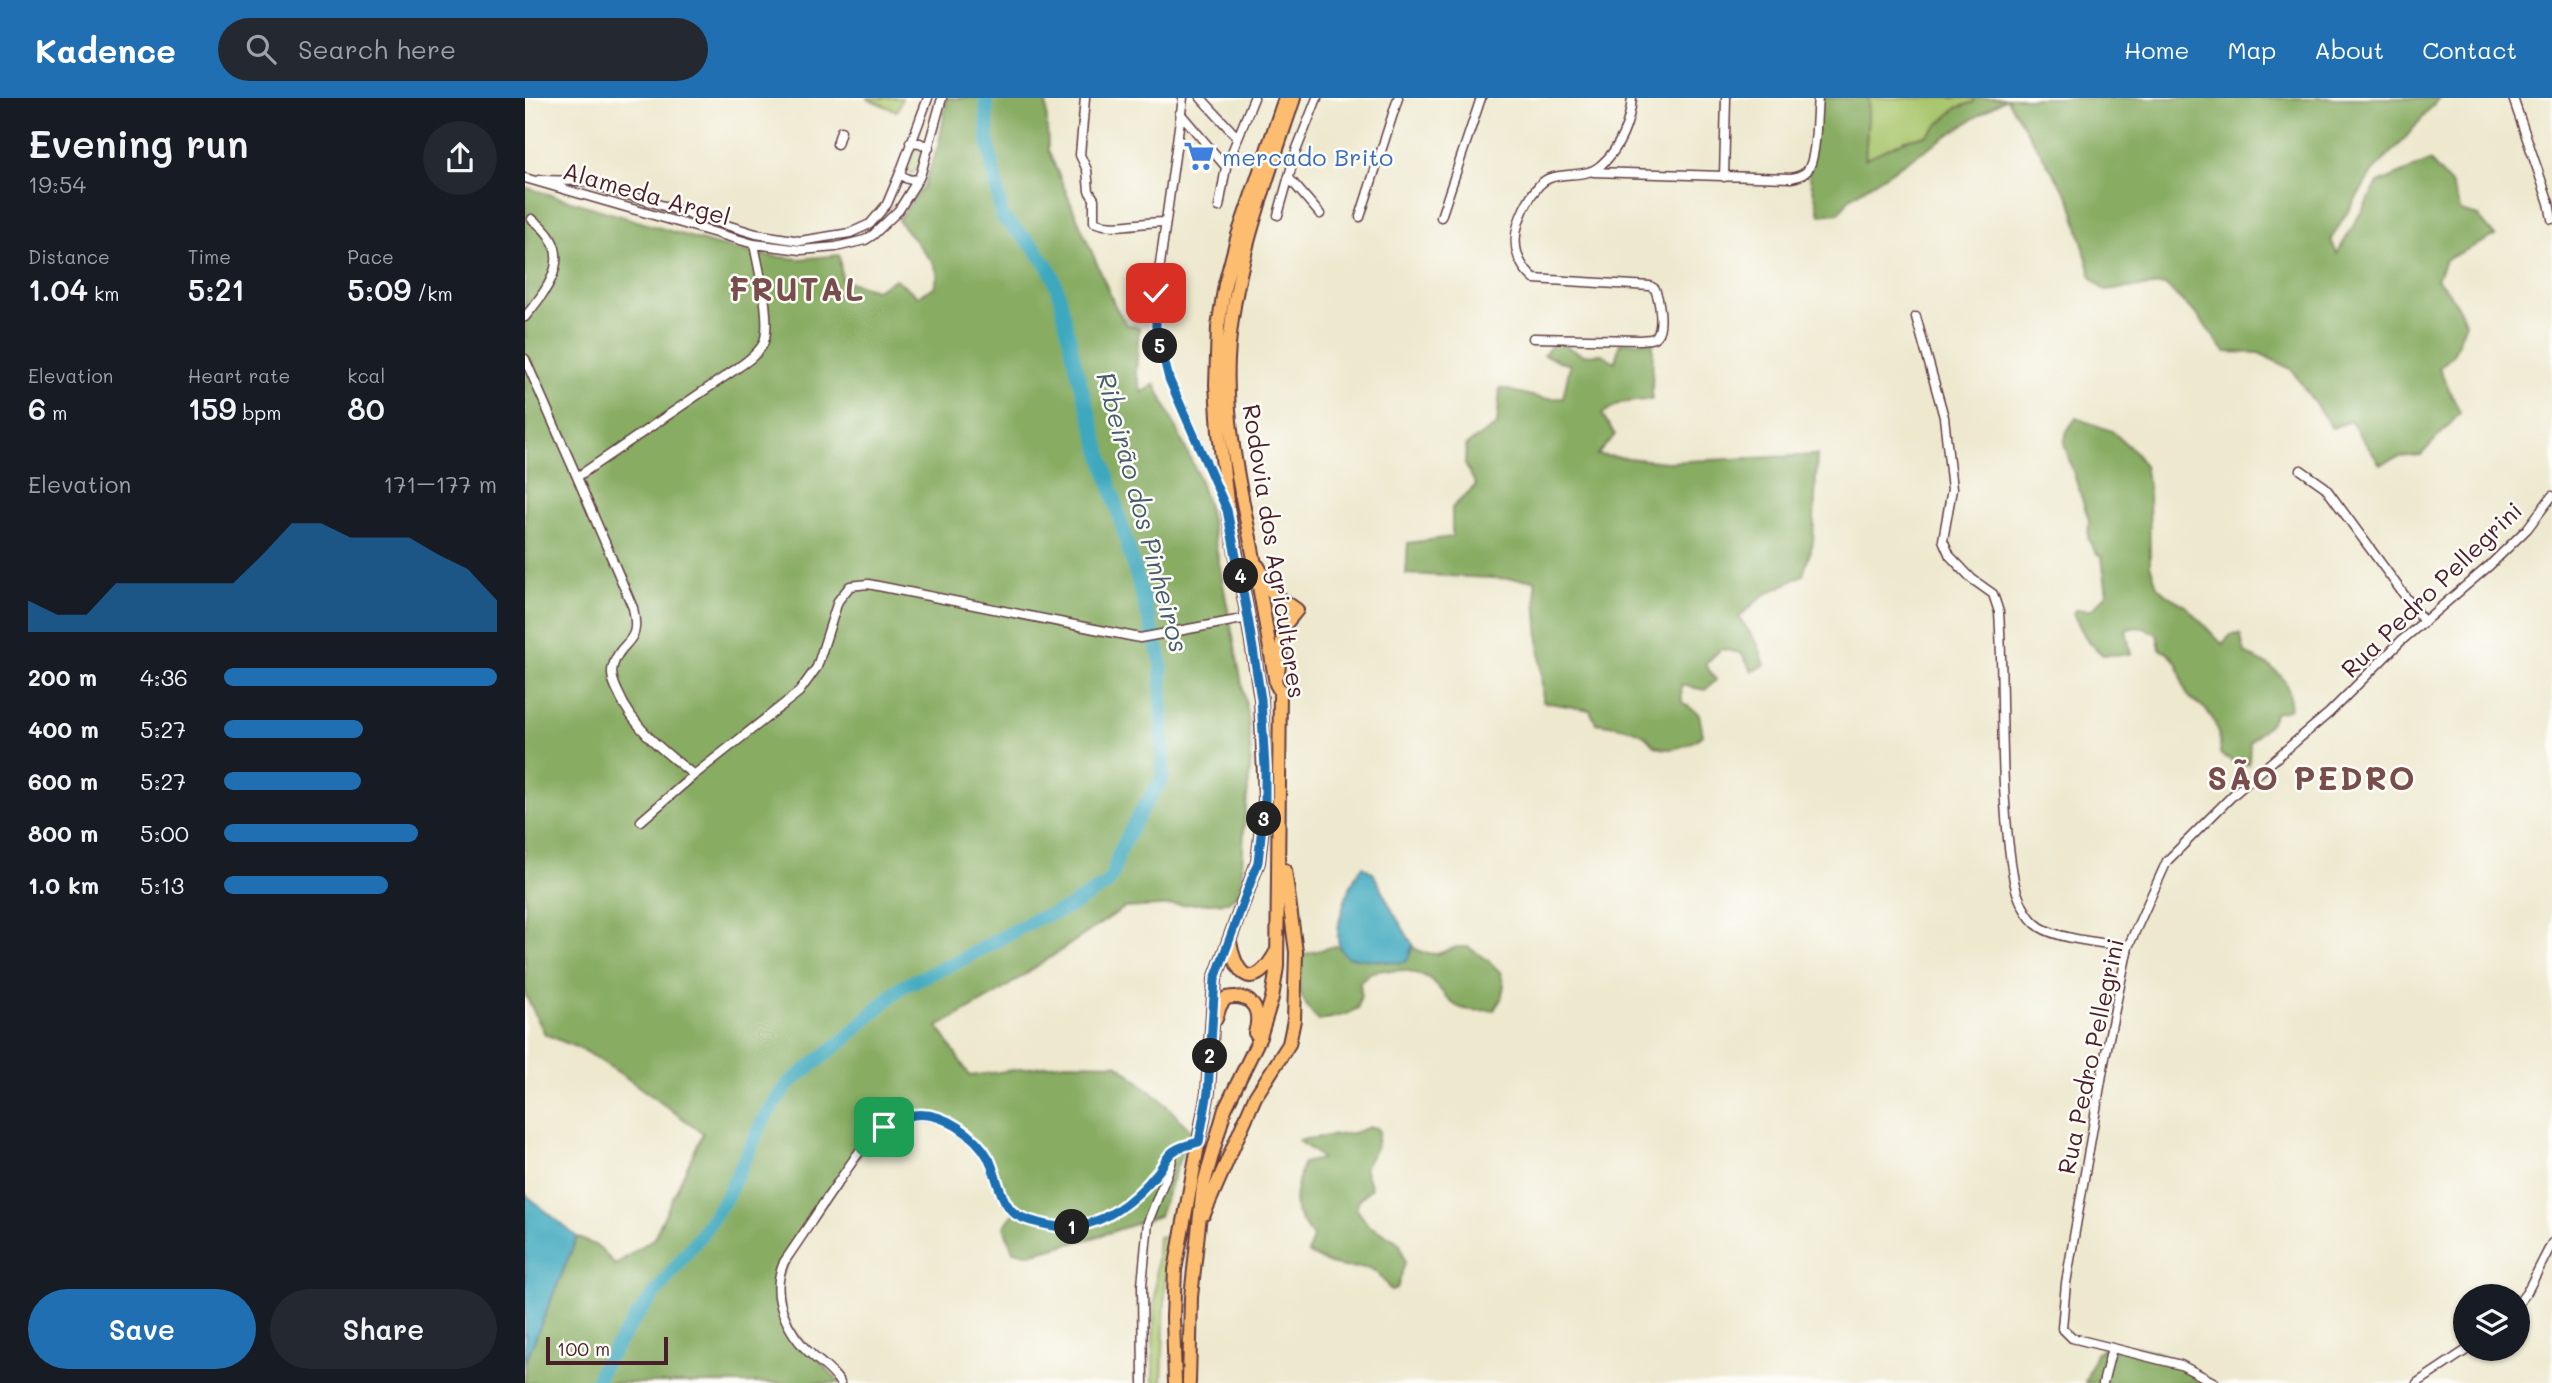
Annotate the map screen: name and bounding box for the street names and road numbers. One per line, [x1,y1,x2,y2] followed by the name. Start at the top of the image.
[560,154,734,232] street label: Alameda Argel
[1236,402,1314,700] street label: Rodovia dos Agricultores
[2334,494,2528,684] street label: Rua Pedro Pellegrini
[2050,935,2130,1177] street label: Rua Pedro Pellegrini

